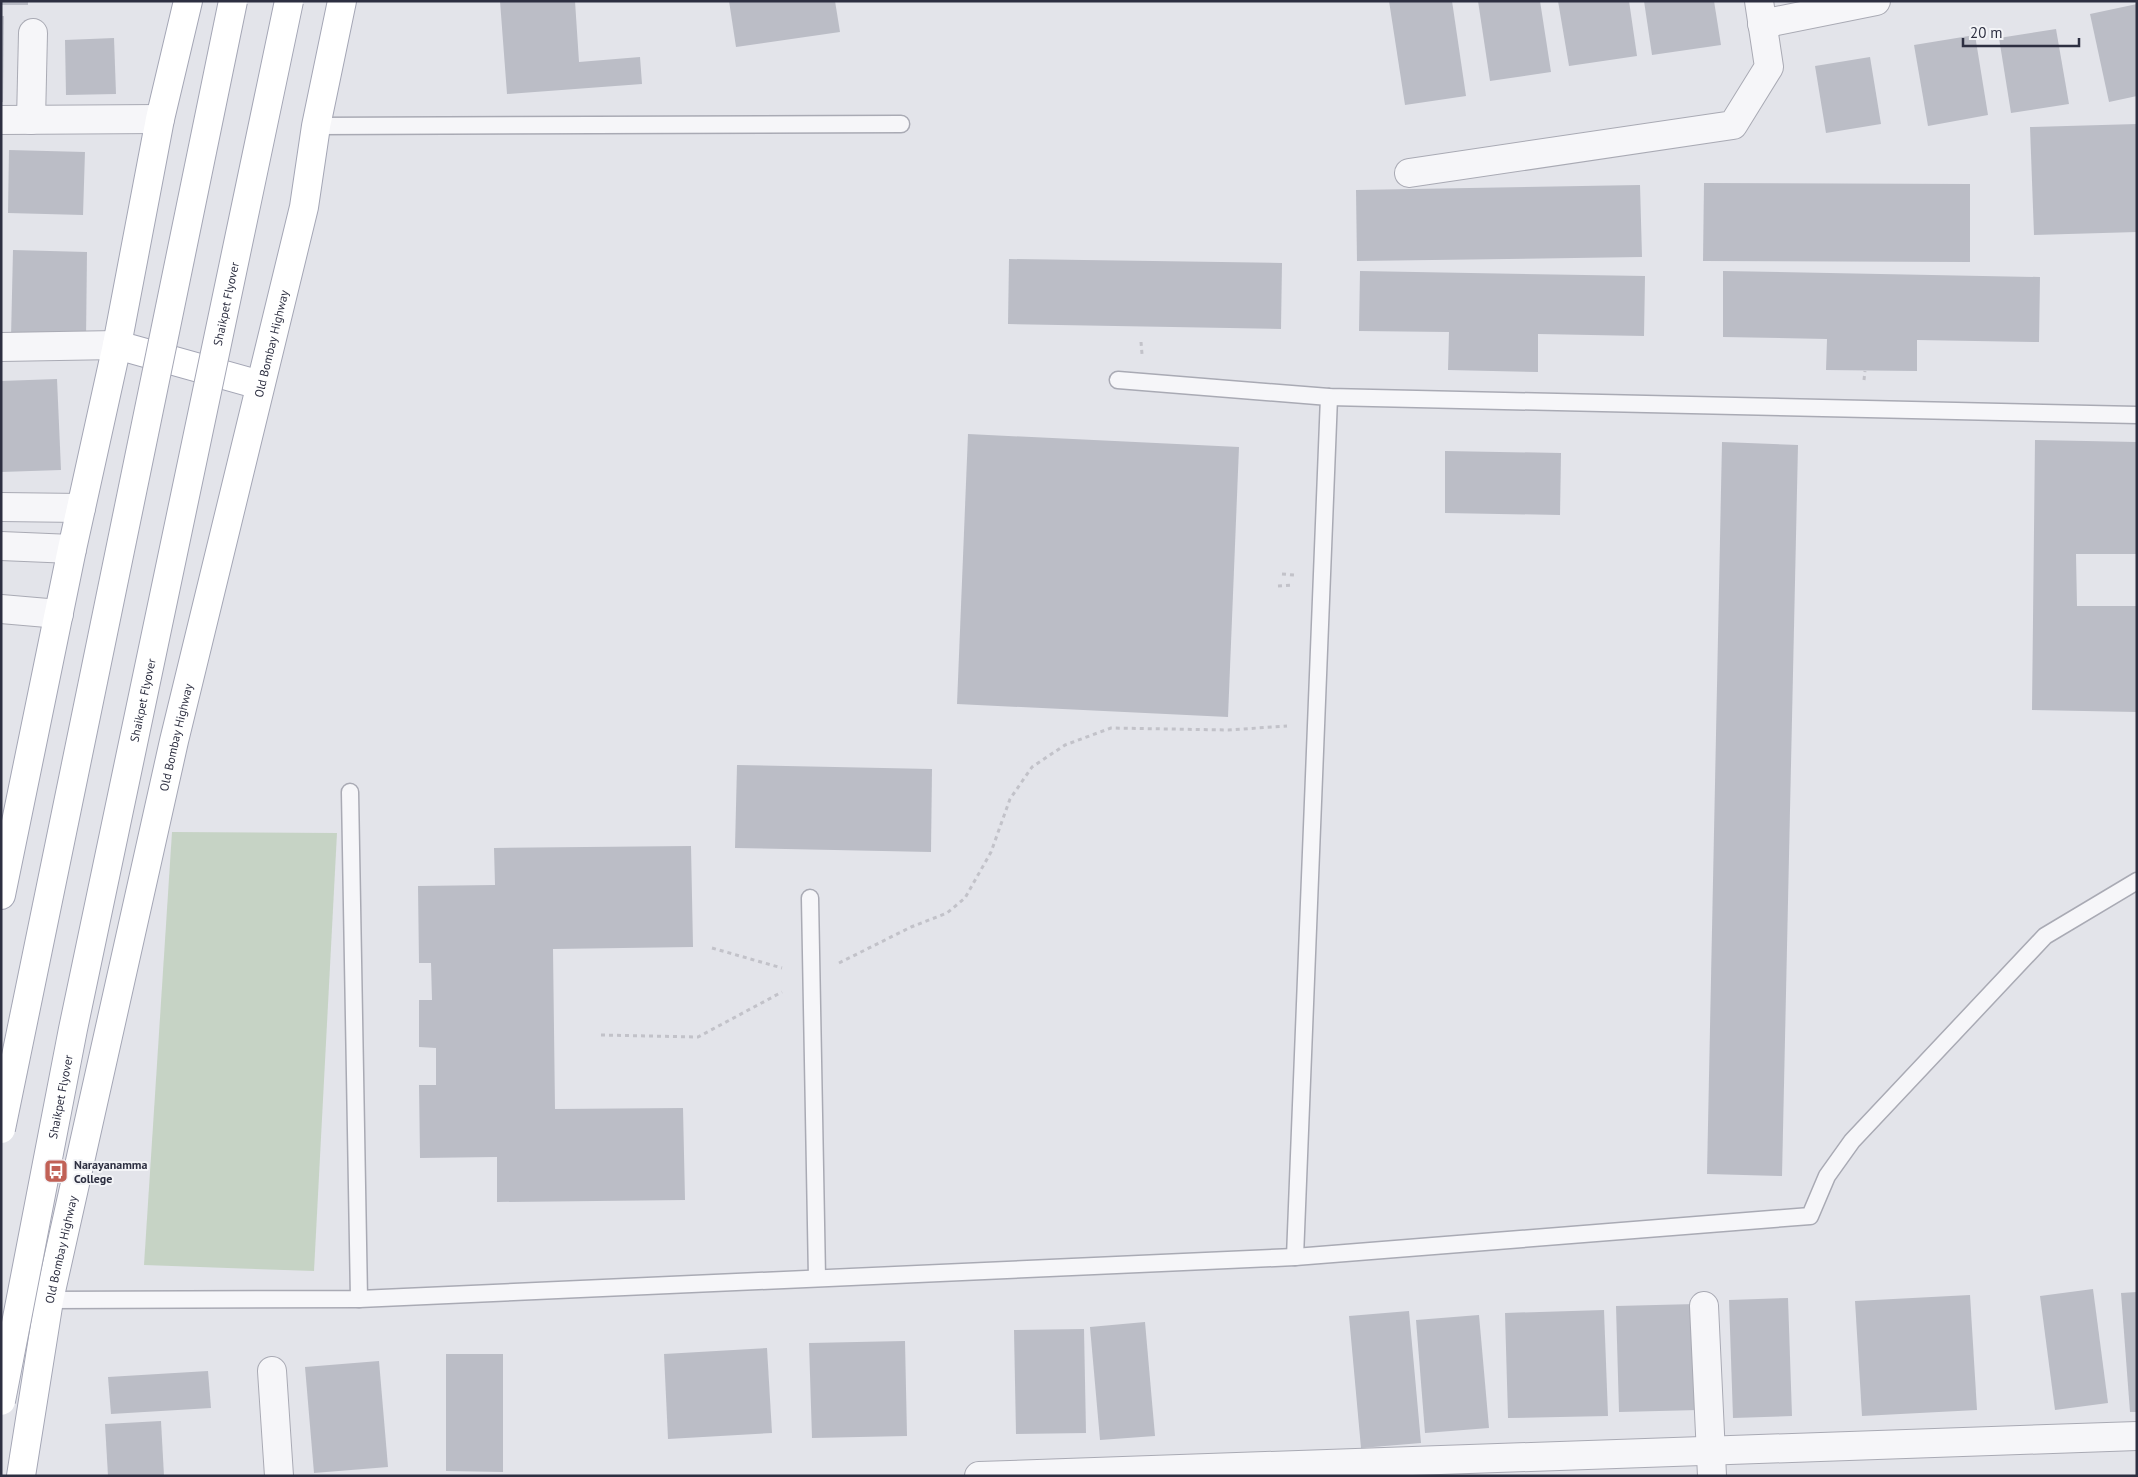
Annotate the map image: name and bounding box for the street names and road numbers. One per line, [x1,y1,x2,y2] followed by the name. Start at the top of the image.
[209,261,241,347] street label: Shaikpet Flyover
[250,288,291,399] street label: Old Bombay Highway
[126,657,158,743] street label: Shaikpet Flyover
[156,681,195,793] street label: Old Bombay Highway
[44,1053,75,1140] street label: Shaikpet Flyover
[41,1194,80,1305] street label: Old Bombay Highway

